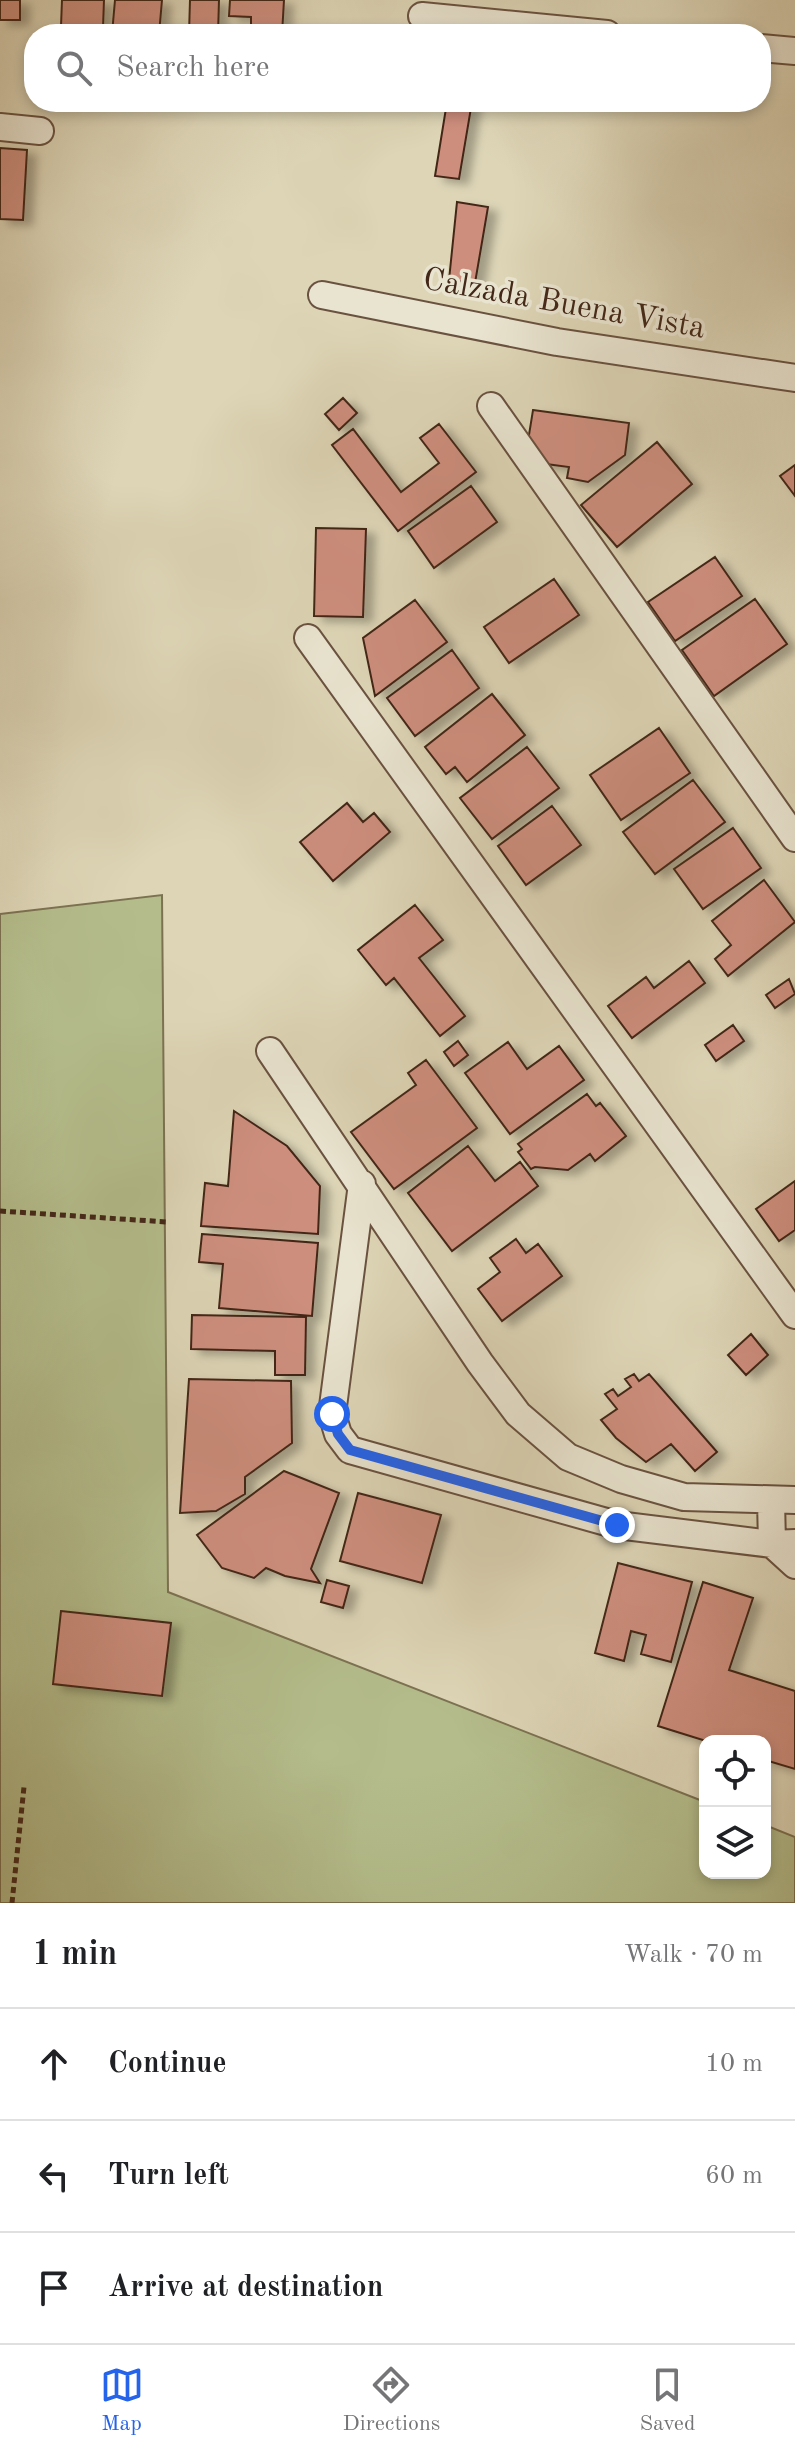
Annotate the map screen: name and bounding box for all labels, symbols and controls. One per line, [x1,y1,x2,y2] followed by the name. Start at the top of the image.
[24,24,771,112] search box
[52,46,96,90] icon: search
[116,53,270,83] text: Search here
[420,264,708,346] street label: Calzada Buena Vista
[314,1396,350,1432] route start
[599,1507,635,1543] route end
[699,1735,771,1879] map controls
[699,1735,771,1807] button: locate
[699,1807,771,1879] button: layers
[32,1938,117,1972] text: 1 min
[624,1942,763,1968] text: Walk · 70 m
[32,2042,76,2086] icon: ahead
[108,2049,227,2079] text: Continue
[705,2051,763,2077] text: 10 m
[32,2154,76,2198] icon: left
[108,2161,229,2191] text: Turn left
[705,2163,763,2189] text: 60 m
[32,2266,76,2310] icon: arrive
[108,2273,383,2303] text: Arrive at destination
[100,2363,144,2438] tab: Map
[343,2363,440,2438] tab: Directions
[639,2363,695,2438] tab: Saved

